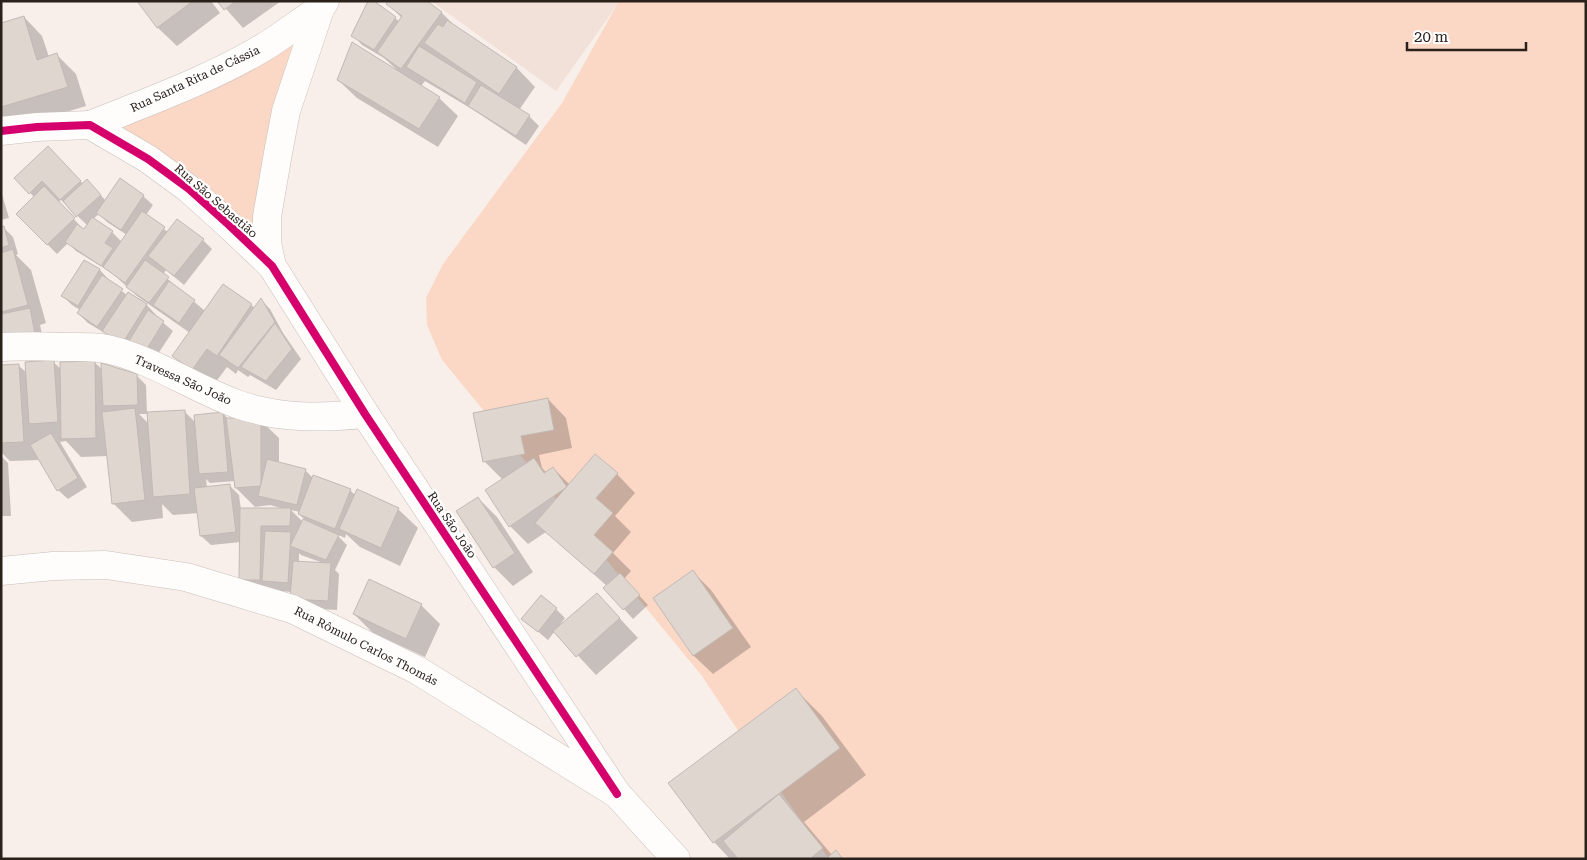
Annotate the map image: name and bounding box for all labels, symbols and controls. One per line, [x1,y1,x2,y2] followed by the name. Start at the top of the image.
[1407,20,1526,52] scale bar
[1414,28,1449,46] text: 20 m
[128,43,262,115] street label: Rua Santa Rita de Cássia
[172,161,260,241] street label: Rua São Sebastião
[132,352,234,408] street label: Travessa São João
[425,489,479,561] street label: Rua São João
[292,604,440,689] street label: Rua Rômulo Carlos Thomás

